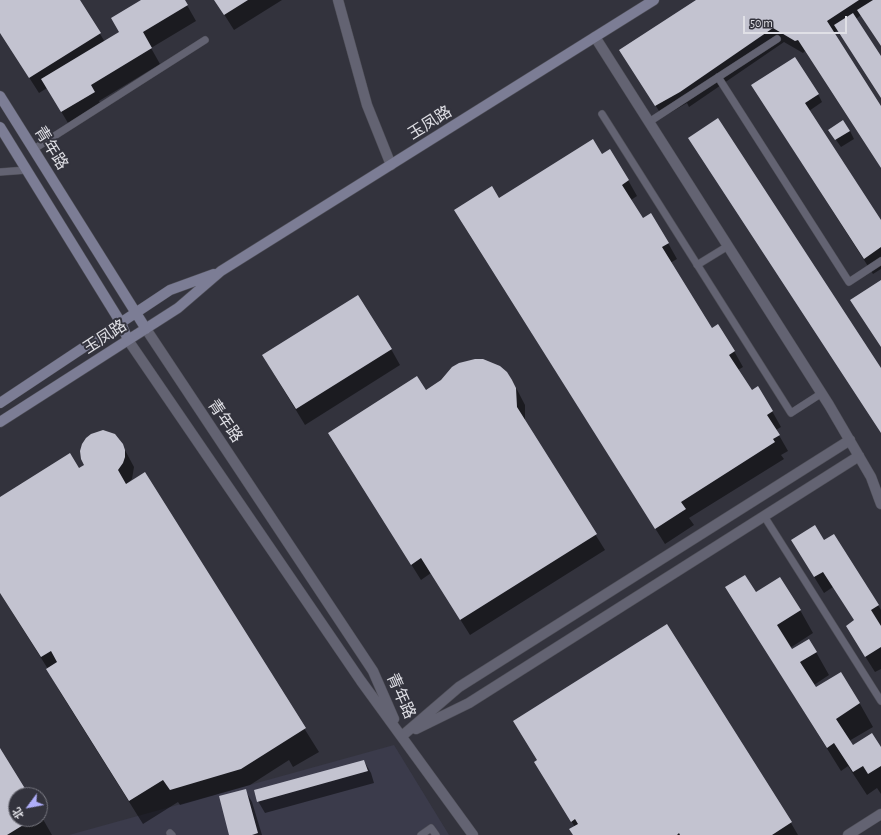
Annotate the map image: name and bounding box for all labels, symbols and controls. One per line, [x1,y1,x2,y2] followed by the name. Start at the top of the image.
[745,8,849,34] scale bar
[750,17,773,29] text: 50 m
[405,102,455,144] street label: 玉凤路
[30,123,72,173] street label: 青年路
[80,316,130,358] street label: 玉凤路
[204,396,246,446] street label: 青年路
[382,670,420,722] street label: 青年路
[8,787,48,827] north arrow
[11,806,26,821] text: 北

